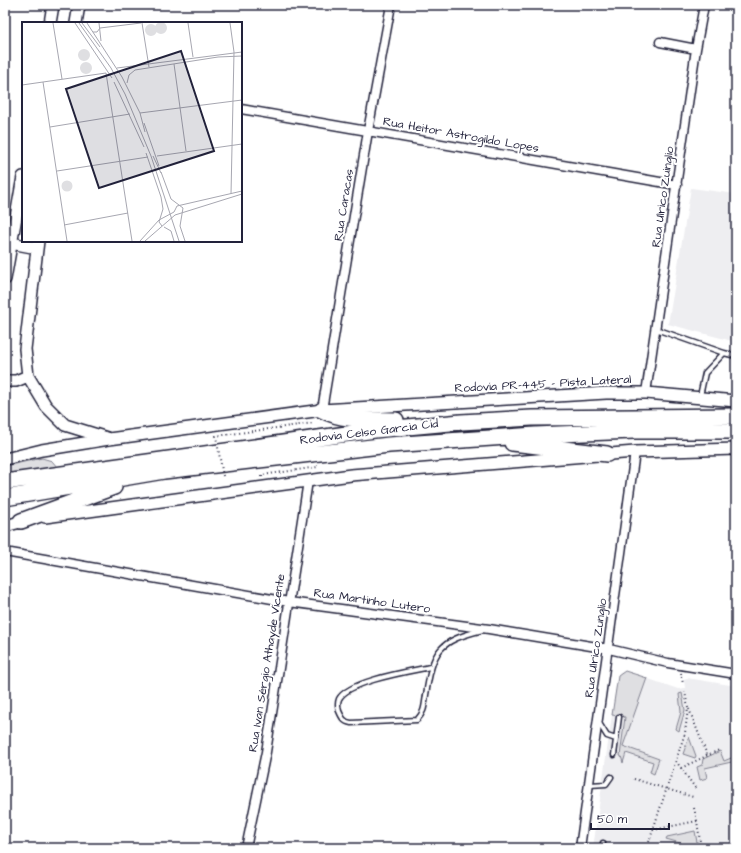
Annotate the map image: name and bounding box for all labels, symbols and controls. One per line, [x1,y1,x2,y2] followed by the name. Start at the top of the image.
[22,22,242,242] inset map
[382,113,540,158] street label: Rua Heitor Astrogildo Lopes
[648,145,680,249] street label: Rua Ulrico Zuinglio
[330,168,358,242] street label: Rua Caracas
[454,371,632,397] street label: Rodovia PR-445 - Pista Lateral
[299,415,439,449] street label: Rodovia Celso Garcia Cid
[245,572,291,754] street label: Rua Ivan Sérgio Athayde Vicente
[313,584,432,618] street label: Rua Martinho Lutero
[581,597,612,699] street label: Rua Ulrico Zunglio
[591,805,669,831] scale bar
[597,811,628,828] text: 50 m

